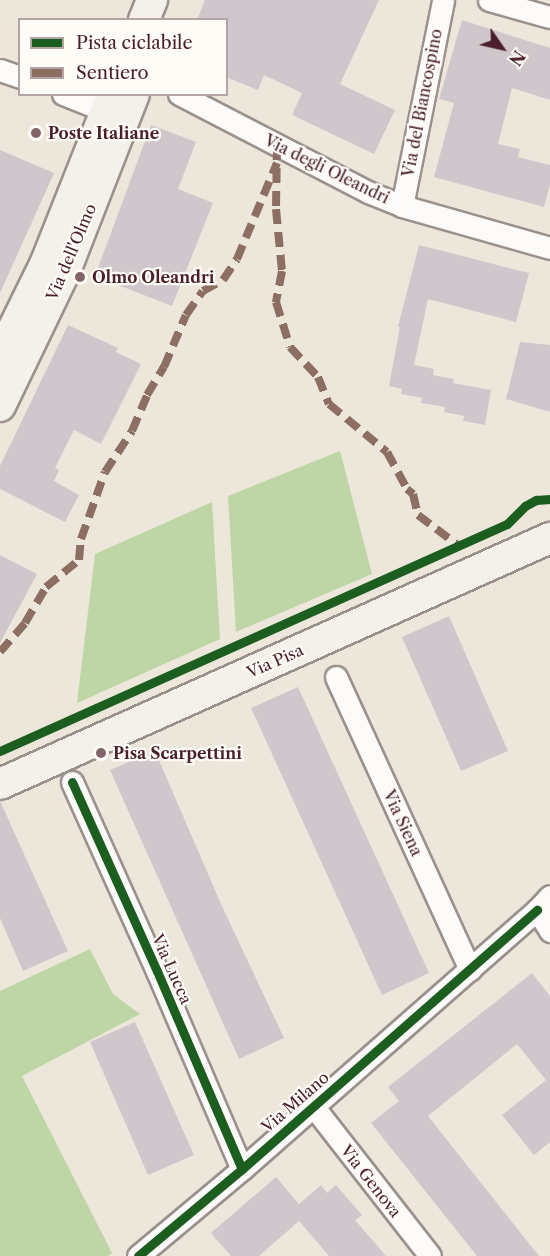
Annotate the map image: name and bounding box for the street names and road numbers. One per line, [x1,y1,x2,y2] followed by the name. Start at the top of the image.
[398,27,446,179] street label: Via del Biancospino
[261,130,393,208] street label: Via degli Oleandri
[42,201,100,303] street label: Via dell'Olmo
[244,640,306,682] street label: Via Pisa
[379,787,427,859] street label: Via Siena
[148,931,196,1007] street label: Via Lucca
[257,1067,333,1137] street label: Via Milano
[337,1141,405,1221] street label: Via Genova

